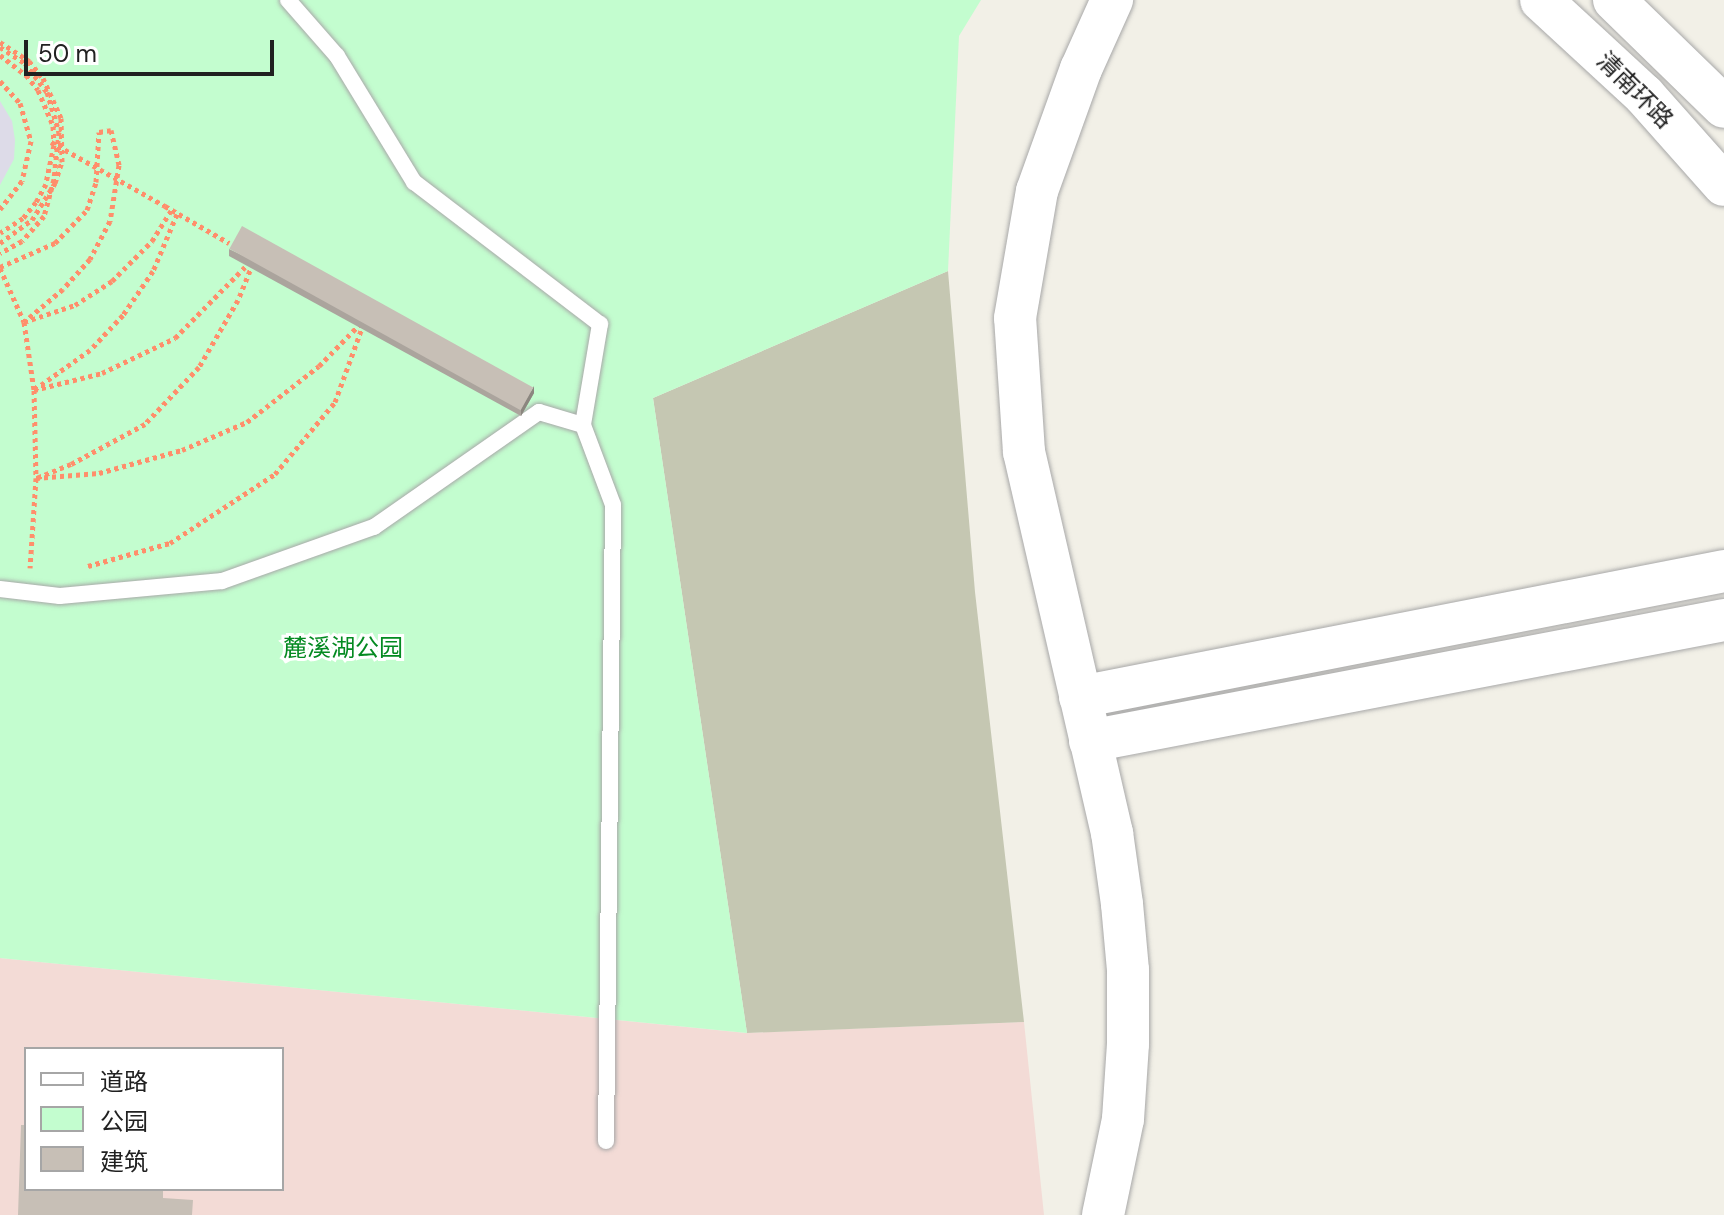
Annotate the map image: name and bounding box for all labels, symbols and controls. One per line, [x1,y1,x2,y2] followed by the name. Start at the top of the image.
[28,24,278,74] scale bar
[38,38,97,69] text: 50 m
[1591,46,1679,134] street label: 清南环路
[283,634,403,662] park label: 麓溪湖公园
[24,1047,284,1191] legend
[100,1066,148,1097] text: 道路
[100,1106,148,1137] text: 公园
[100,1146,148,1177] text: 建筑

